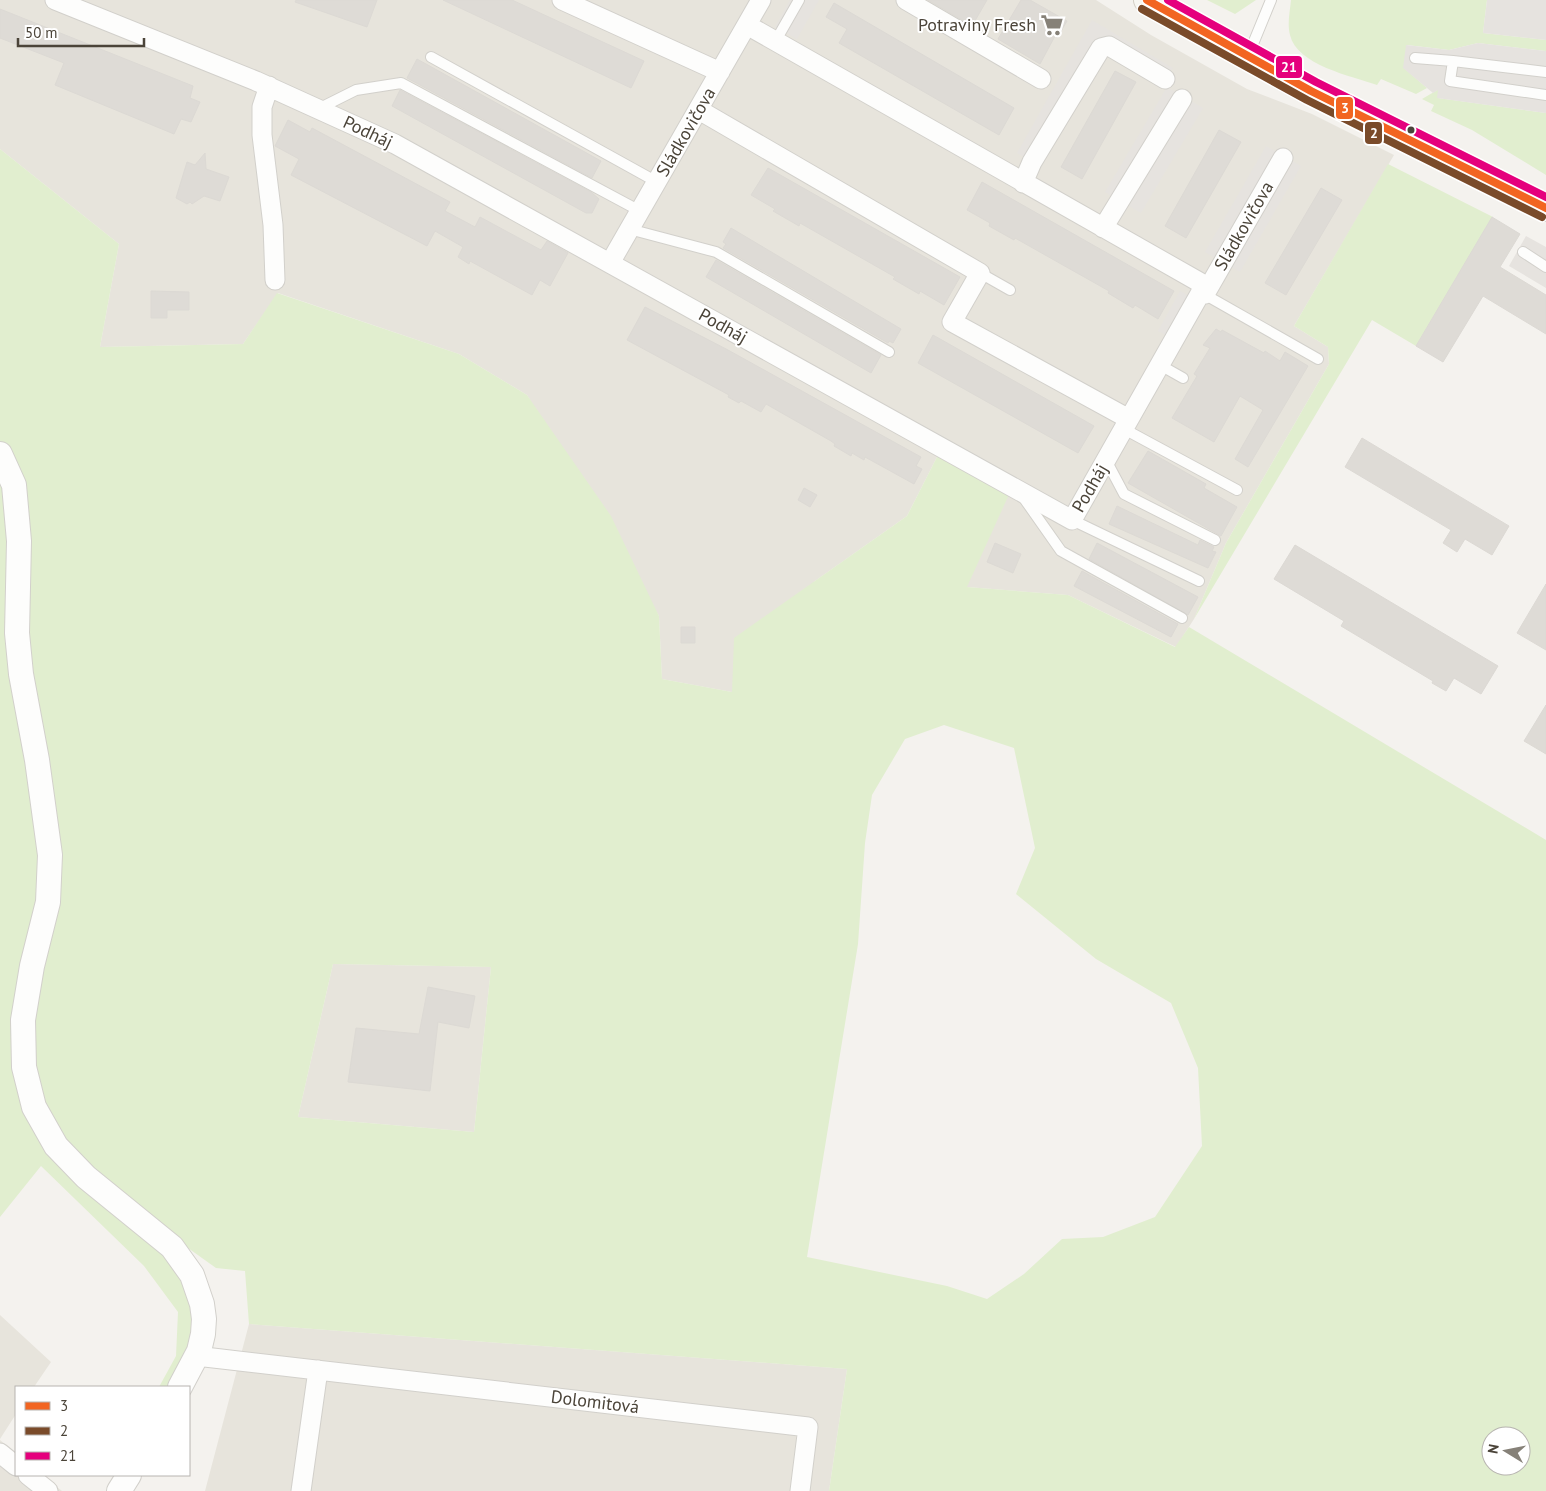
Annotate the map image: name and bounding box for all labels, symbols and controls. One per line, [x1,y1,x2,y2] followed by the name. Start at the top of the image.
[1039,12,1065,38] supermarket icon: Potraviny Fresh
[918,13,1036,36] place label: Potraviny Fresh
[18,15,144,47] scale bar
[25,23,58,42] text: 50 m
[1275,55,1303,79] line badge: 21
[1281,58,1297,76] text: 21
[651,83,720,181] street label: Sládkovičova
[1335,96,1354,120] line badge: 3
[1341,99,1349,117] text: 3
[340,110,397,153] street label: Podháj
[1364,121,1383,145] line badge: 2
[1370,124,1378,142] text: 2
[1406,125,1416,135] unlabelled marker
[1209,177,1278,275] street label: Sládkovičova
[695,303,752,348] street label: Podháj
[1067,459,1113,516] street label: Podháj
[550,1385,640,1418] street label: Dolomitová
[15,1386,190,1476] legend
[60,1396,68,1415] text: 3
[60,1421,68,1440] text: 2
[1481,1426,1531,1476] north arrow
[1484,1443,1503,1455] text: N
[60,1446,76,1465] text: 21

